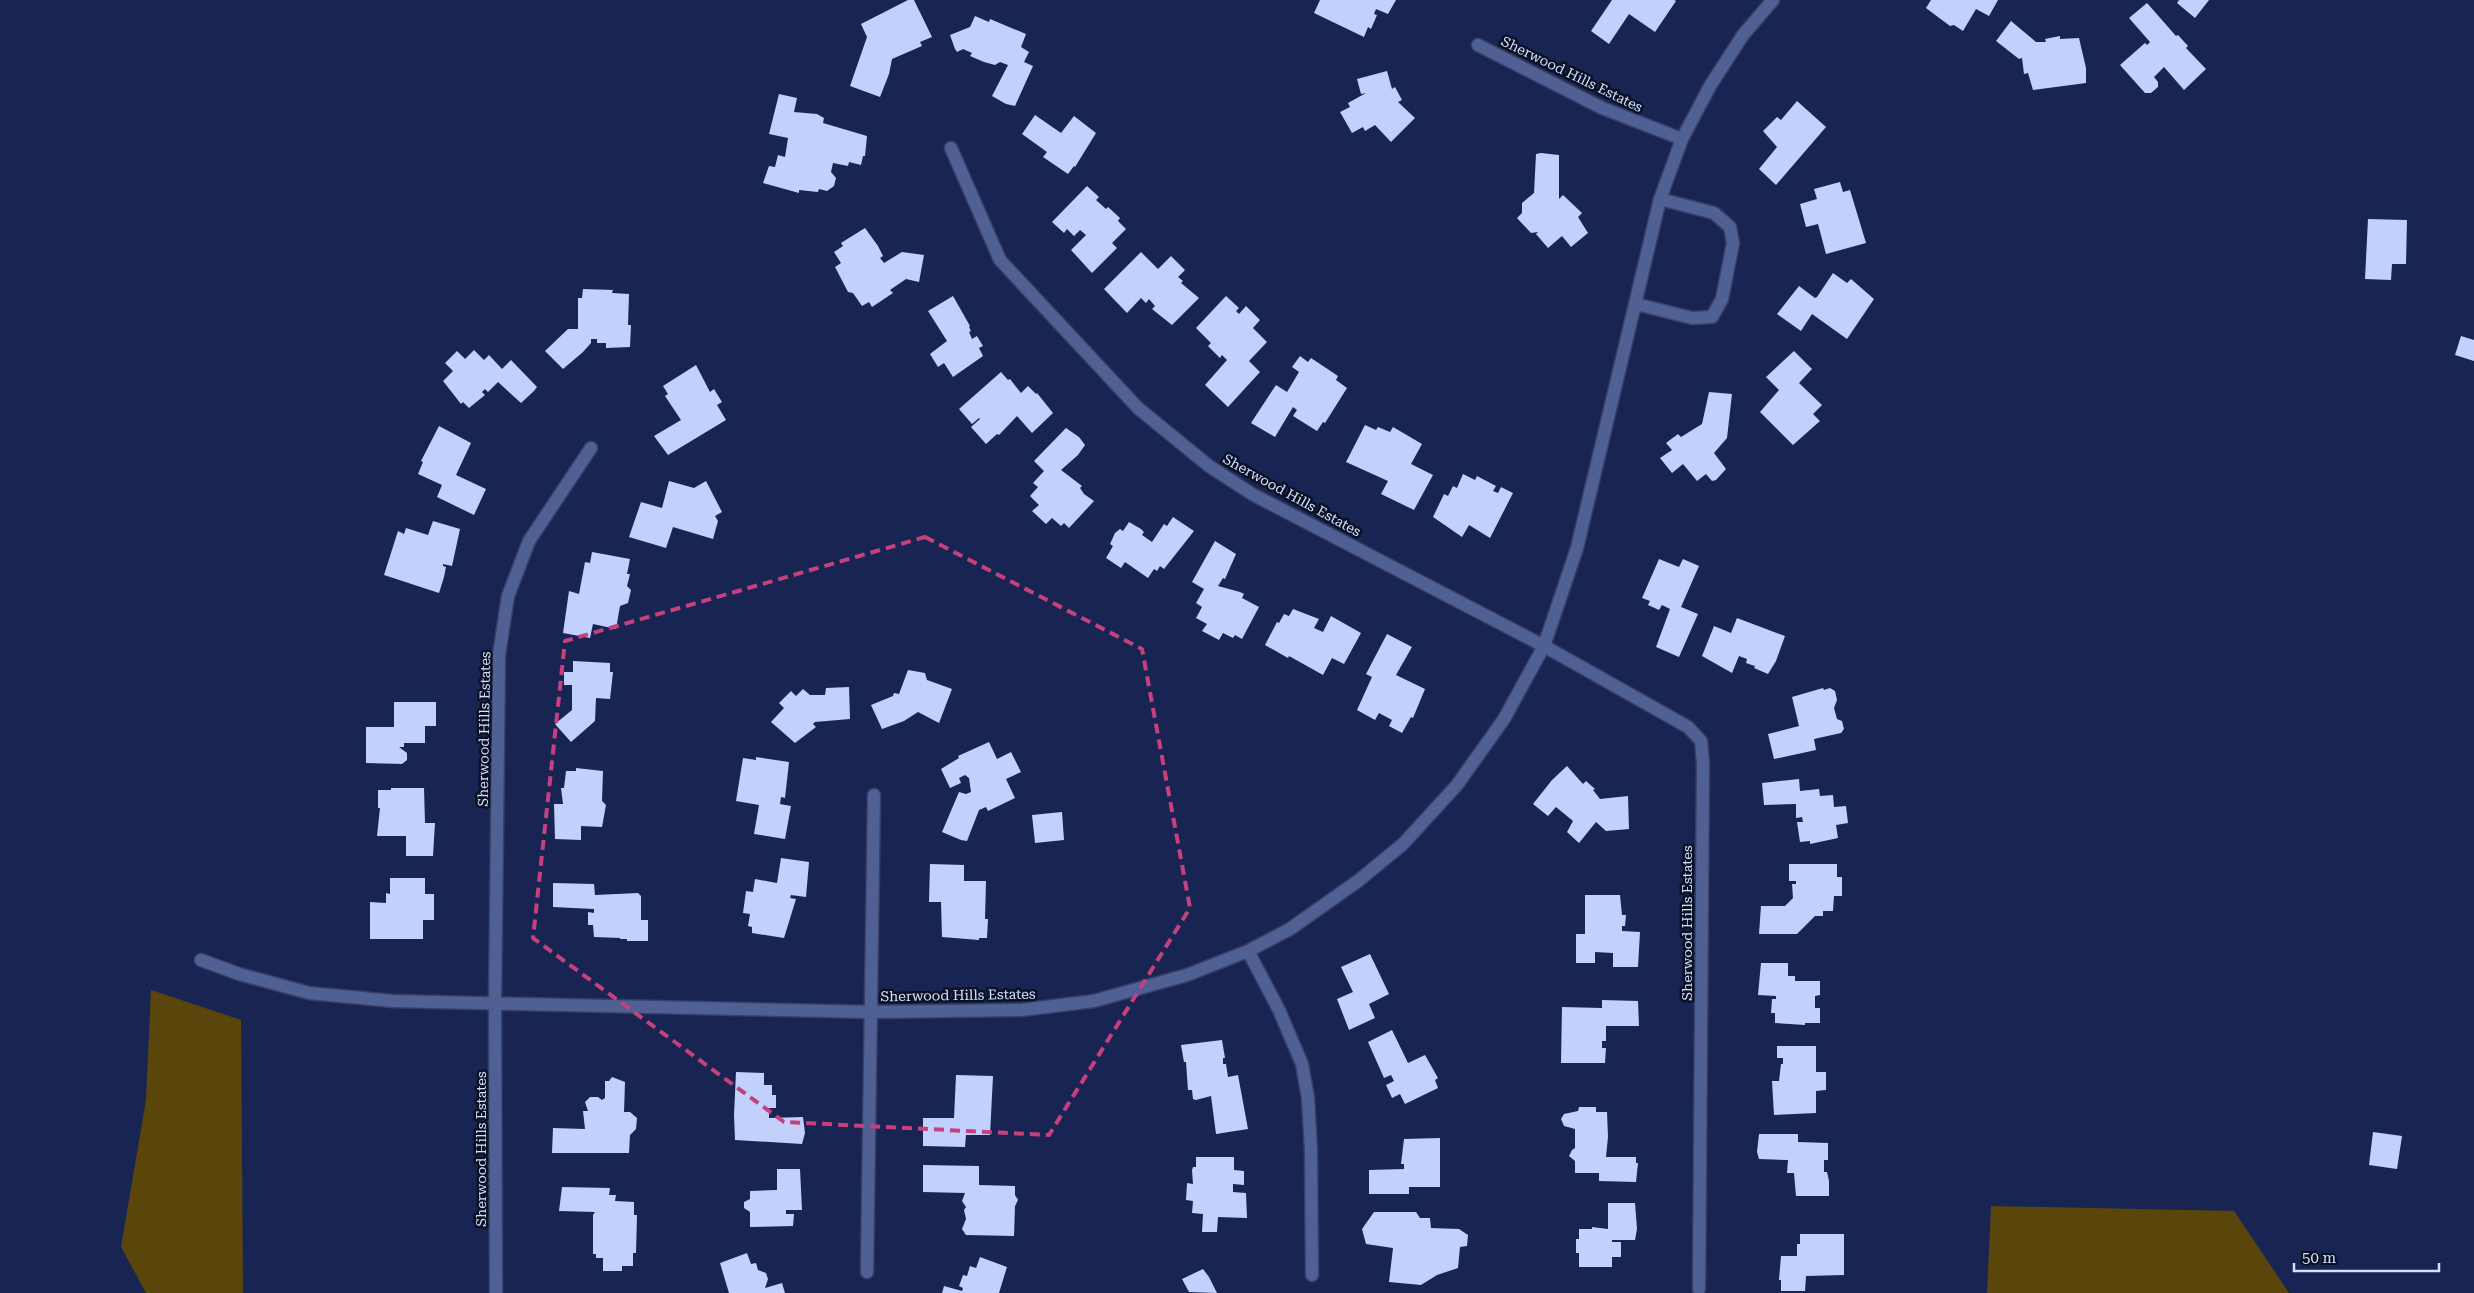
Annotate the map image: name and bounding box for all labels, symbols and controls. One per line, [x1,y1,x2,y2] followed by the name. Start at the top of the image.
[1499,33,1646,115] street label: Sherwood Hills Estates
[1220,450,1364,540] street label: Sherwood Hills Estates
[475,651,493,807] street label: Sherwood Hills Estates
[1679,845,1695,1001] street label: Sherwood Hills Estates
[880,986,1036,1004] street label: Sherwood Hills Estates
[473,1071,489,1227] street label: Sherwood Hills Estates
[2294,1240,2439,1272] scale bar
[2302,1249,2337,1267] text: 50 m

